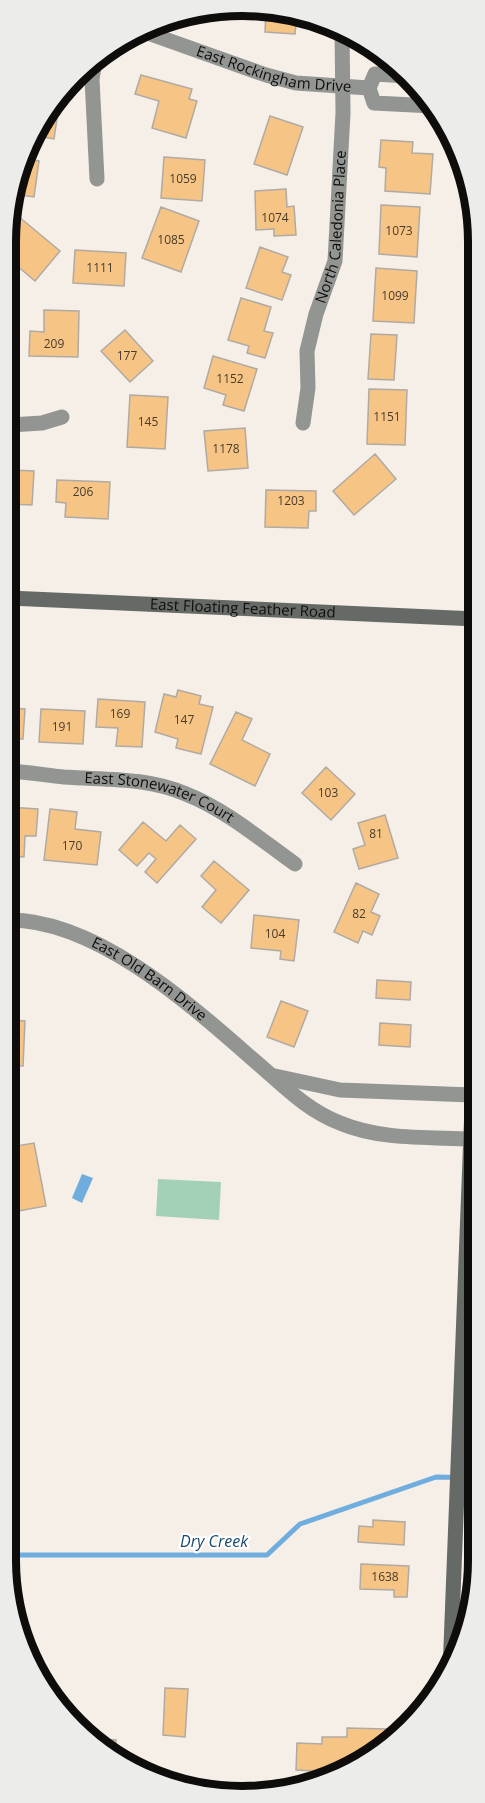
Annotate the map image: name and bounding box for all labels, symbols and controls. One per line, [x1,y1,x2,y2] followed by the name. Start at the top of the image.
[194,40,352,96] street label: East Rockingham Drive
[310,150,350,306] street label: North Caledonia Place
[169,170,197,187] house number: 1059
[261,209,289,226] house number: 1074
[385,222,413,239] house number: 1073
[157,231,185,248] house number: 1085
[86,259,114,276] house number: 1111
[381,287,409,304] house number: 1099
[44,335,64,352] house number: 209
[117,347,137,364] house number: 177
[216,370,244,387] house number: 1152
[373,408,401,425] house number: 1151
[138,413,158,430] house number: 145
[212,440,240,457] house number: 1178
[73,483,93,500] house number: 206
[277,492,305,509] house number: 1203
[150,593,336,622] street label: East Floating Feather Road
[110,705,130,722] house number: 169
[174,711,194,728] house number: 147
[52,718,72,735] house number: 191
[84,767,239,827] street label: East Stonewater Court
[318,784,338,801] house number: 103
[369,825,383,842] house number: 81
[62,837,82,854] house number: 170
[352,905,366,922] house number: 82
[265,925,285,942] house number: 104
[89,932,212,1025] street label: East Old Barn Drive
[180,1530,249,1552] water label: Dry Creek
[371,1568,399,1585] house number: 1638

